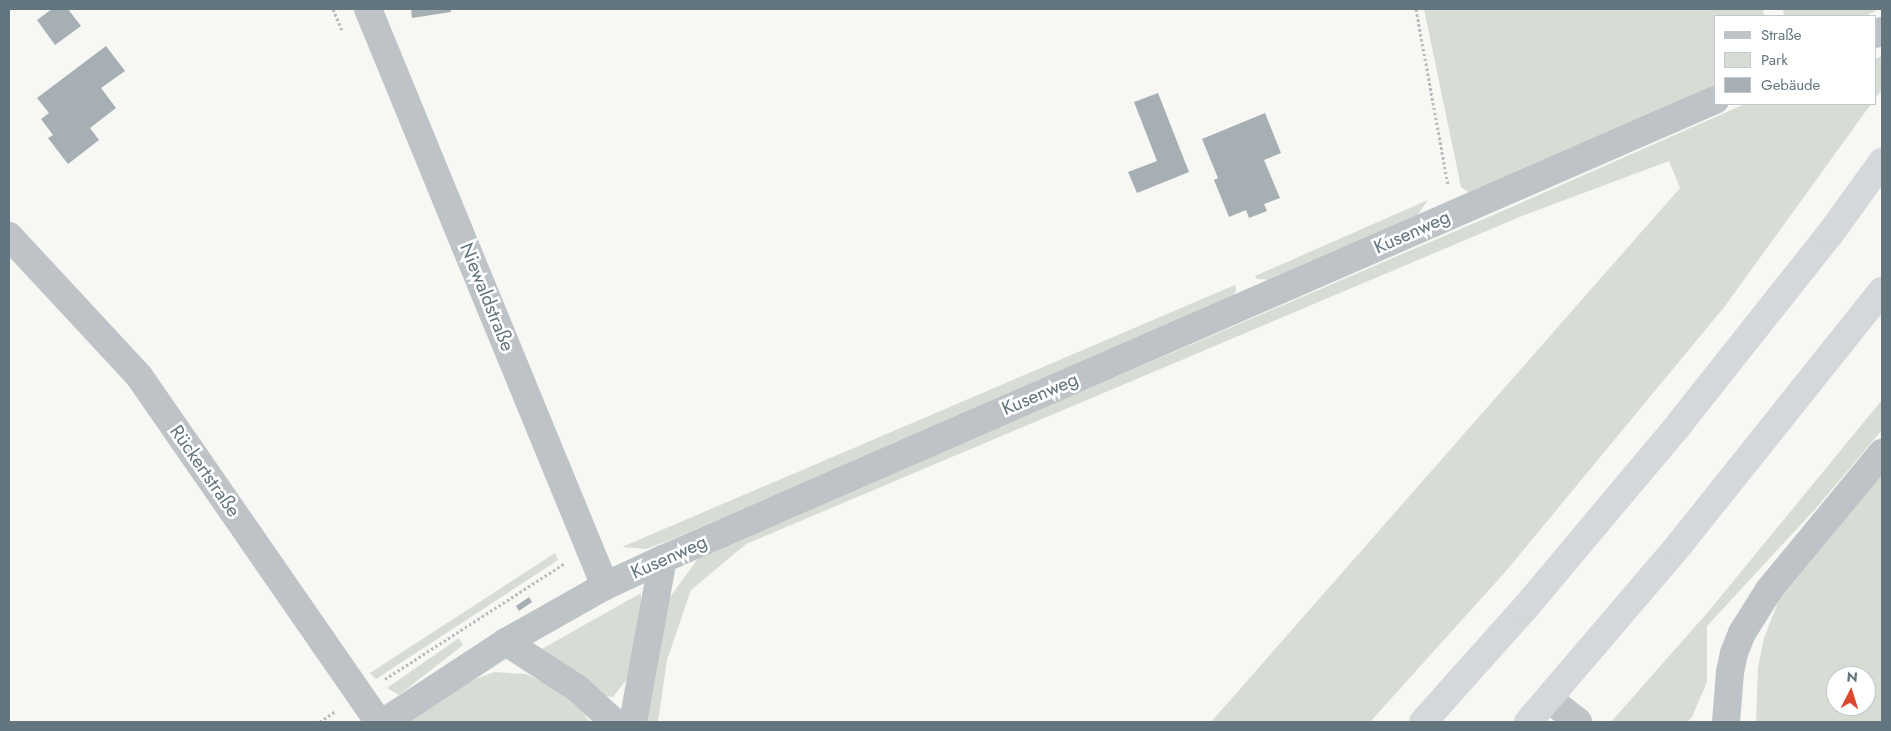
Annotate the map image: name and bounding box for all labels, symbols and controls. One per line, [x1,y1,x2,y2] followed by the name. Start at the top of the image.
[1714,15,1876,105] legend
[1761,24,1801,46] text: Straße
[1761,49,1788,71] text: Park
[1761,74,1820,96] text: Gebäude
[1370,205,1454,259] street label: Kusenweg
[455,240,519,354] street label: Niewaldstraße
[998,368,1082,420] street label: Kusenweg
[165,421,245,521] street label: Rückertstraße
[627,530,711,584] street label: Kusenweg
[1826,666,1876,716] north arrow
[1846,667,1859,688] text: N

